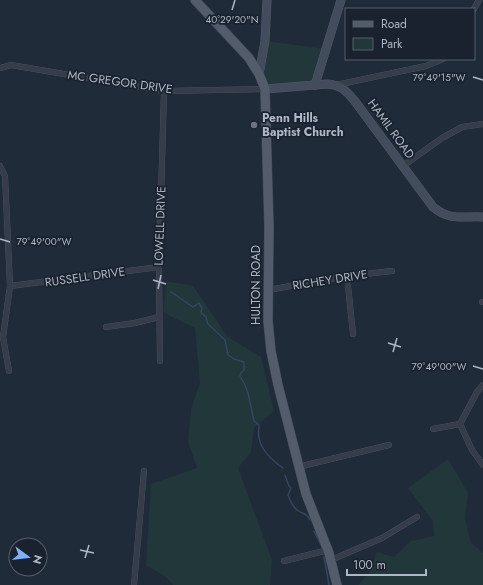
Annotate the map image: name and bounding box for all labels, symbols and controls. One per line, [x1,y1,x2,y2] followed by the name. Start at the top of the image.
[345,8,475,60] legend
[206,12,259,27] text: 40°29'20"N
[381,15,407,33] text: Road
[381,35,403,53] text: Park
[66,66,174,98] street label: MC GREGOR DRIVE
[413,70,466,85] text: 79°49'15"W
[363,95,419,163] street label: HAMIL ROAD
[262,109,344,141] place label: Penn Hills Baptist Church
[249,120,259,130] marker: Penn Hills Baptist Church
[150,186,170,266] street label: LOWELL DRIVE
[17,234,71,249] text: 79°49'00"W
[247,245,265,325] street label: HULTON ROAD
[44,262,126,292] street label: RUSSELL DRIVE
[291,265,369,295] street label: RICHEY DRIVE
[412,359,466,374] text: 79°49'00"W
[8,537,48,577] north arrow
[347,551,426,577] scale bar
[29,553,47,566] text: N
[353,556,386,574] text: 100 m

